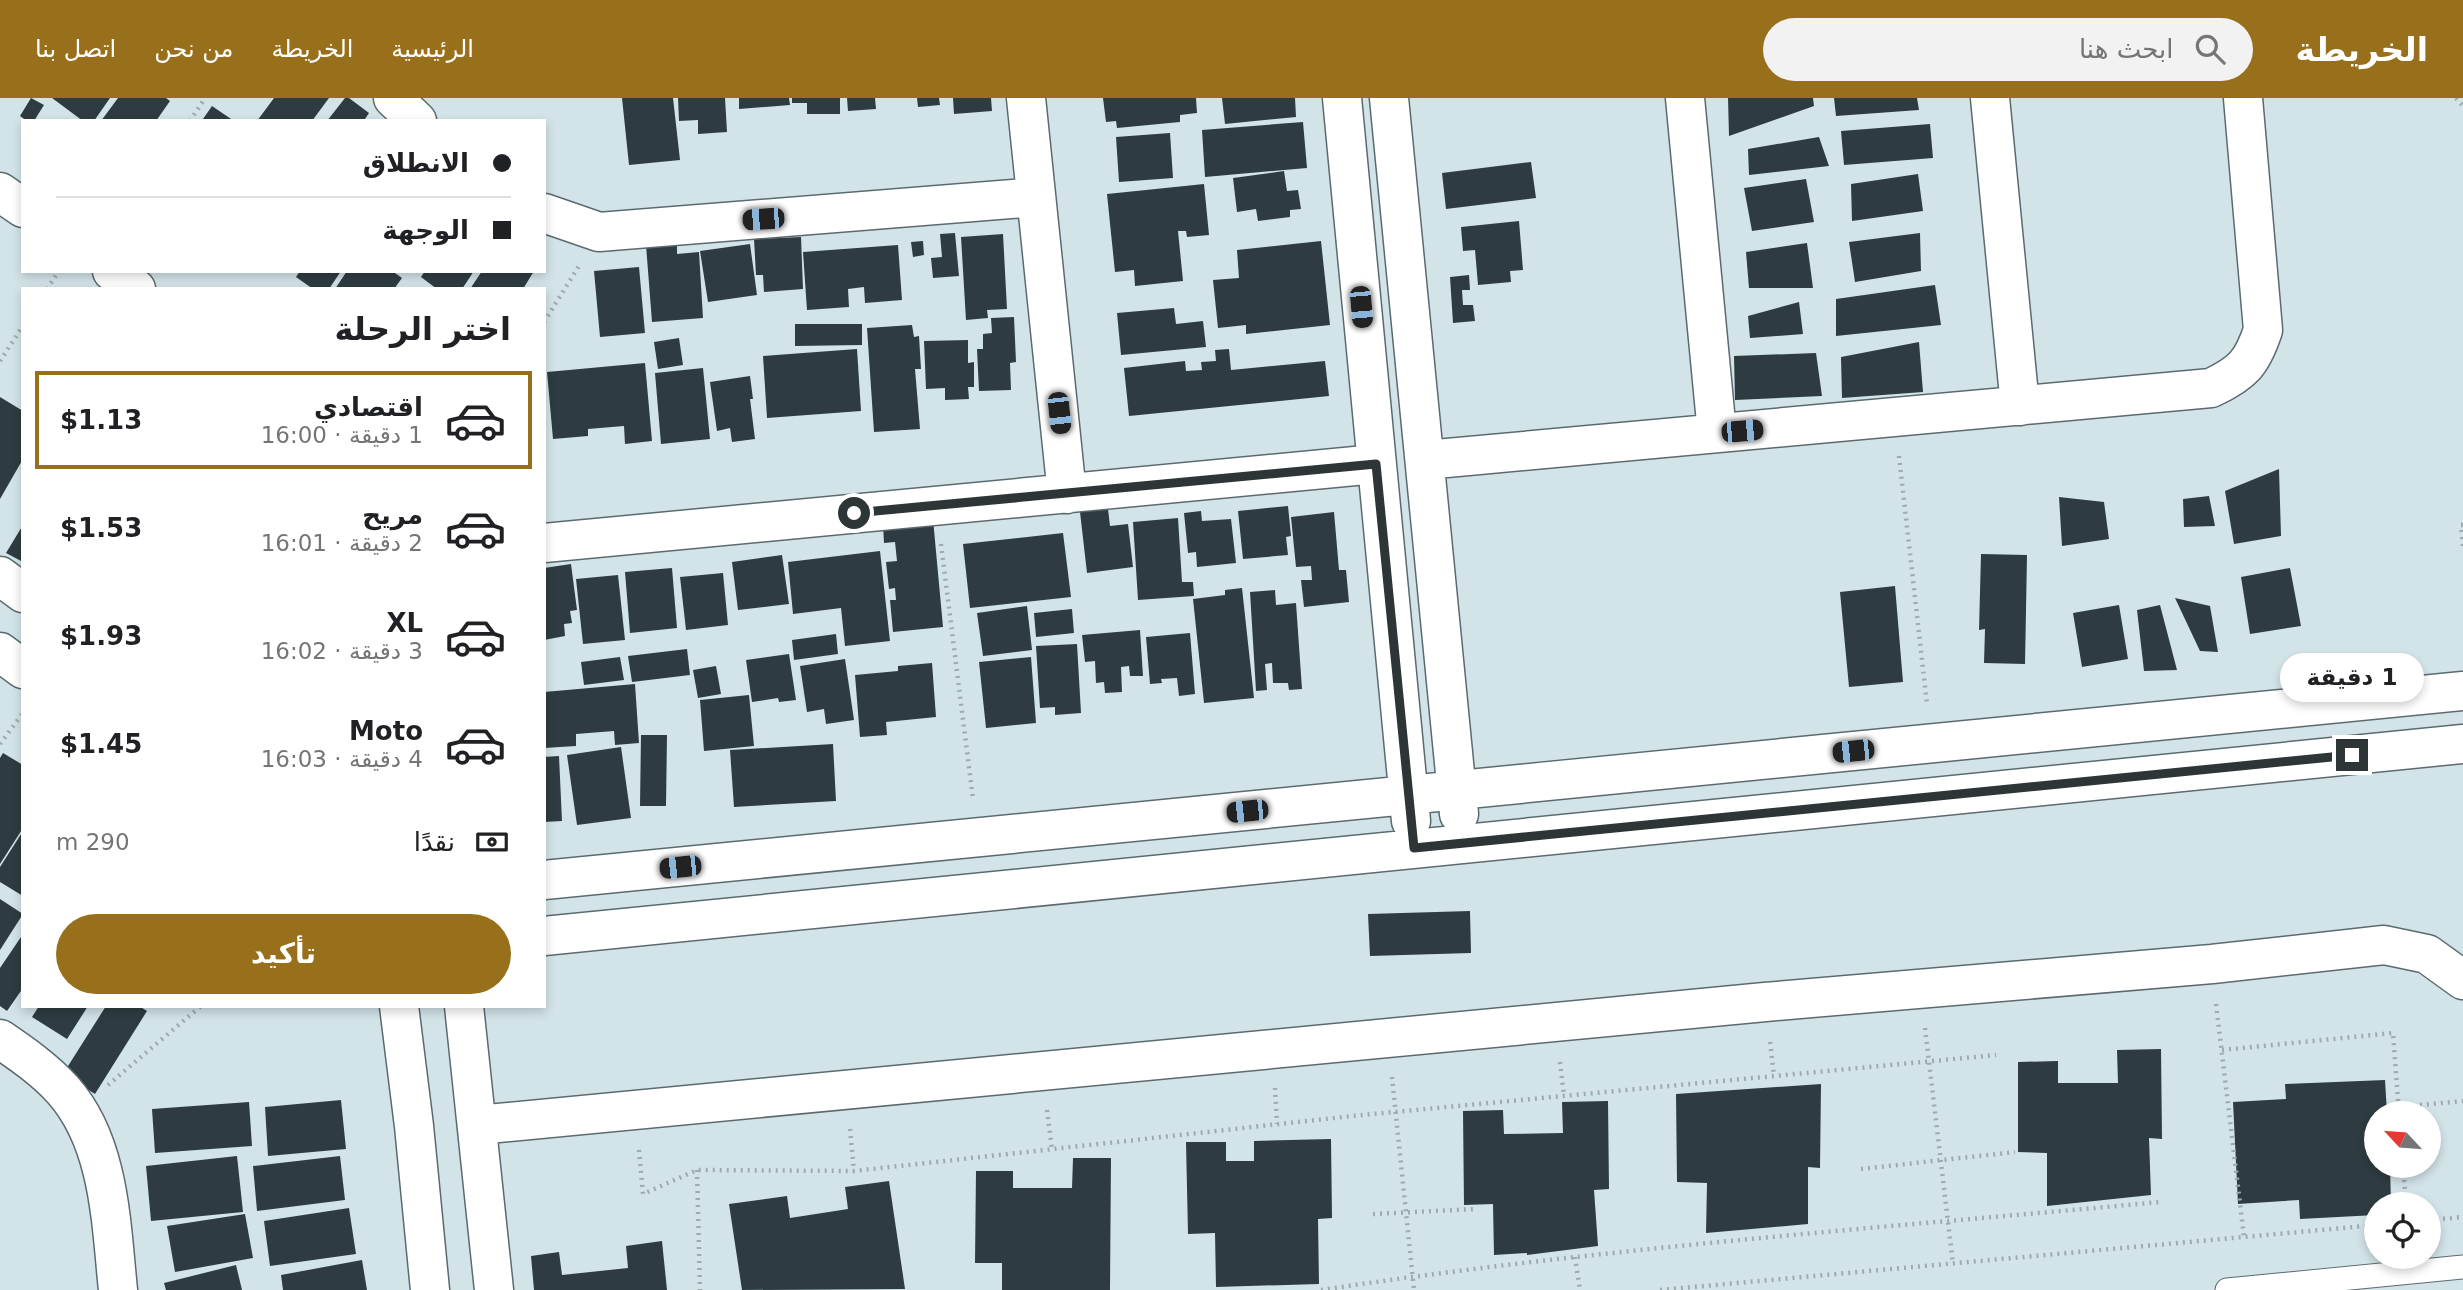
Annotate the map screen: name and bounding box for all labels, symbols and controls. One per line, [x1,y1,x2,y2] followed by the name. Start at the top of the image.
[1763,18,2253,81] search box
[2191,30,2229,68] icon: search
[2295,30,2428,69] text: الخريطة
[2079,34,2173,64] text: ابحث هنا
[35,35,116,63] text: اتصل بنا
[154,35,233,63] text: من نحن
[271,35,353,63] text: الخريطة
[391,35,474,63] text: الرئيسية
[363,148,469,178] text: الانطلاق
[742,207,785,231] car
[382,215,469,245] text: الوجهة
[1349,285,1374,329] car
[334,310,511,348] text: اختر الرحلة
[444,389,507,452] icon: car
[1047,391,1072,435] car
[314,392,423,422] text: اقتصادي
[60,405,142,435] text: $1.13
[1721,419,1764,443] car
[261,422,423,448] text: 1 دقيقة · 16:00
[444,497,507,560] icon: car
[838,497,870,529] route start
[362,500,423,530] text: مريح
[60,513,142,543] text: $1.53
[261,530,423,556] text: 2 دقيقة · 16:01
[444,605,507,668] icon: car
[386,608,423,638] text: XL
[60,621,142,651] text: $1.93
[261,638,423,664] text: 3 دقيقة · 16:02
[2280,654,2424,702] callout: 1 دقيقة
[2307,664,2397,690] text: 1 دقيقة
[444,713,507,776] icon: car
[349,716,423,746] text: Moto
[60,729,142,759] text: $1.45
[1832,738,1875,764] car
[2336,739,2368,771] route end
[261,746,423,772] text: 4 دقيقة · 16:03
[1226,798,1269,824] car
[473,823,511,861] icon: cash
[414,827,455,857] text: نقدًا
[56,829,130,855] text: 290 m
[659,854,702,880] car
[56,914,511,994] button: تأكيد
[2364,1101,2441,1178] north arrow
[2364,1101,2441,1269] map controls
[2364,1192,2441,1269] button: locate

